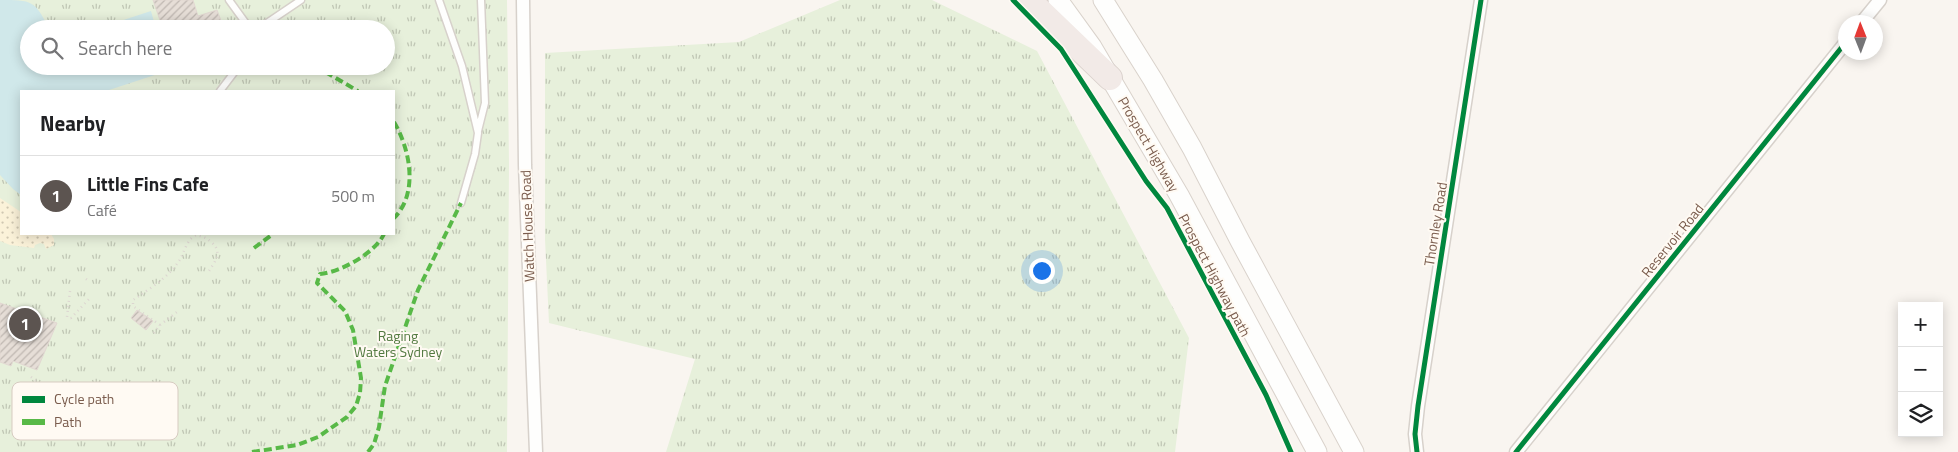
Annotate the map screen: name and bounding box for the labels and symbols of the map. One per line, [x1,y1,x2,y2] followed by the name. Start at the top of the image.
[1838,15,1883,60] north arrow
[1113,92,1185,196] street label: Prospect Highway
[515,170,539,282] street label: Watch House Road
[1418,180,1452,268] street label: Thornley Road
[1636,199,1708,281] street label: Reservoir Road
[1174,210,1256,340] street label: Prospect Highway path
[1029,258,1055,284] your location
[9,305,41,343] pin: 1
[354,325,442,362] park label: Raging Waters Sydney
[12,382,178,440] legend
[54,388,114,409] text: Cycle path
[54,411,82,432] text: Path

